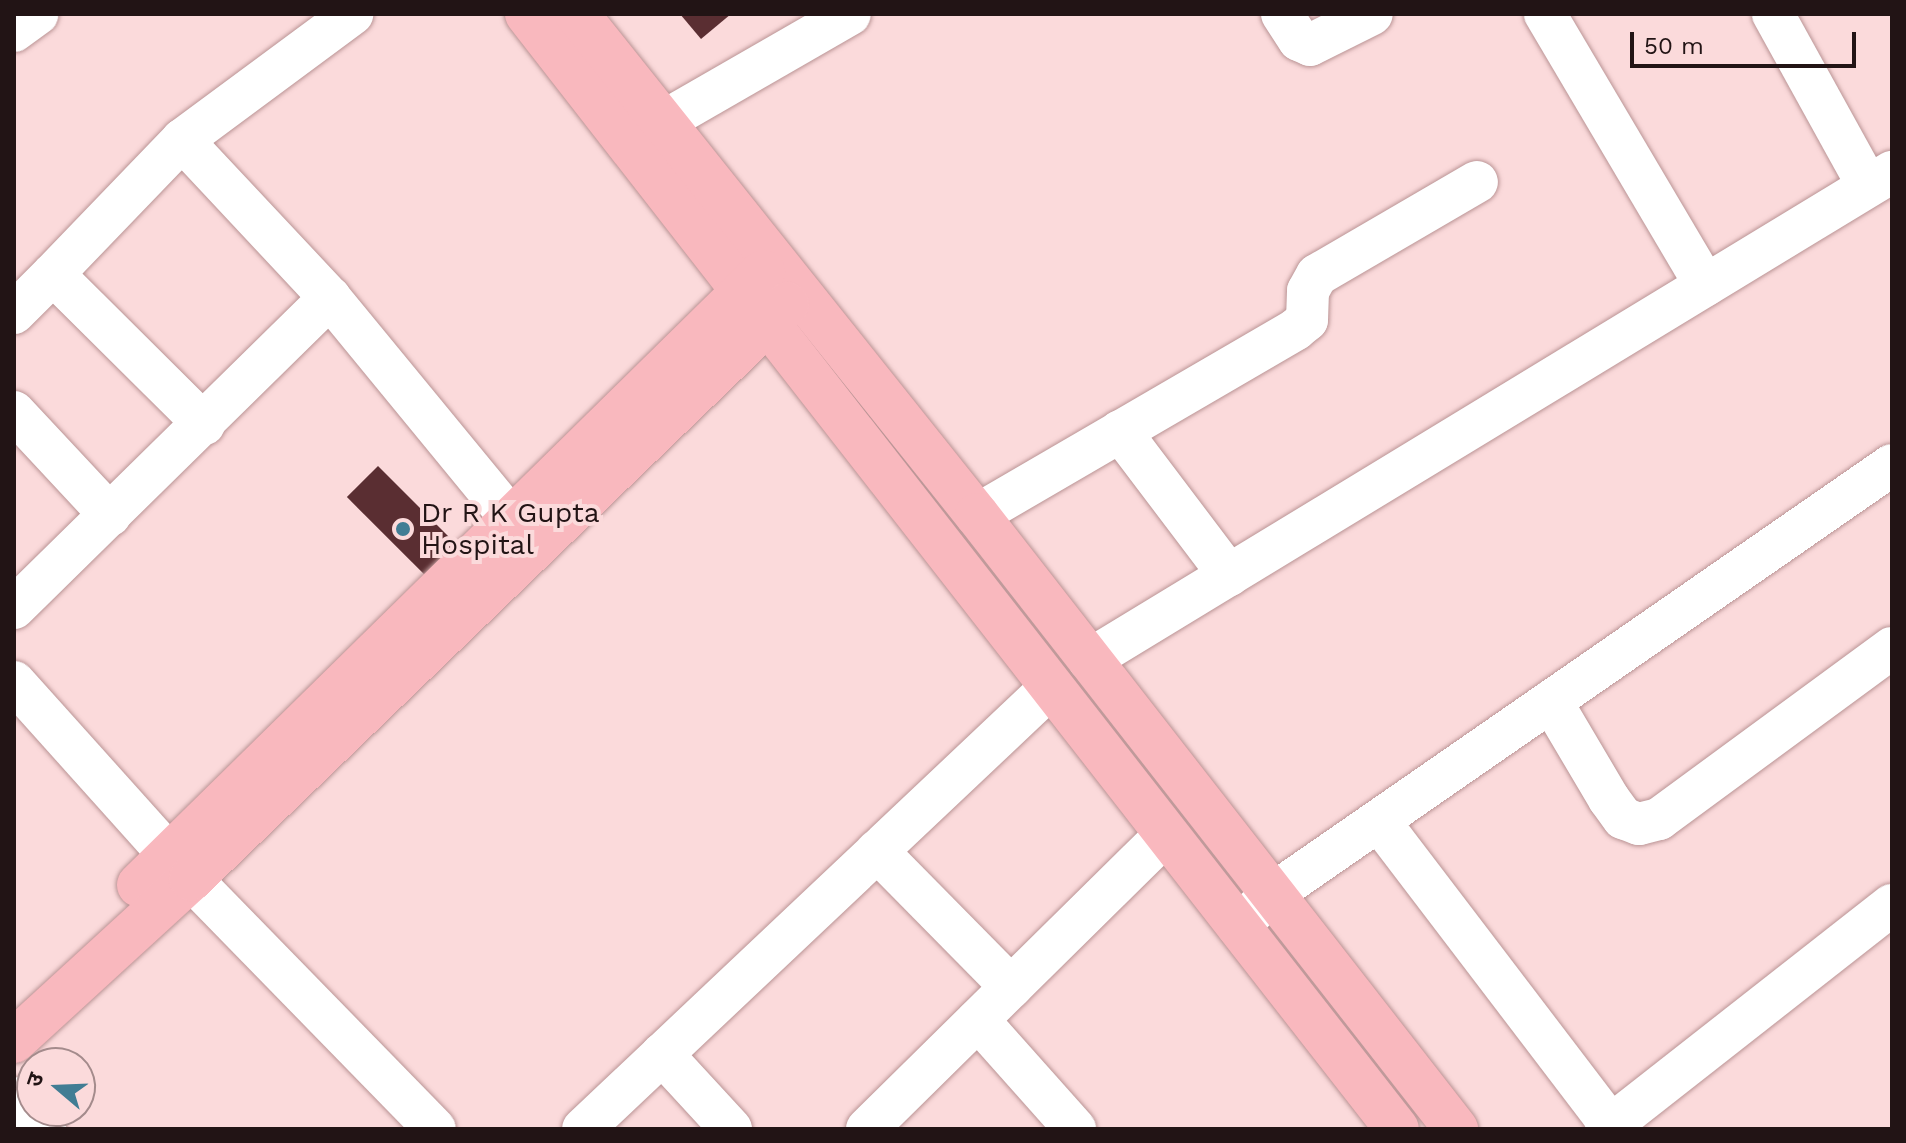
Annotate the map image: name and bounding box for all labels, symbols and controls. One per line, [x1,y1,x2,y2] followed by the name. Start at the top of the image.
[1634,16,1860,66] scale bar
[1644,32,1704,60] text: 50 m
[421,496,601,562] place label: Dr R K Gupta Hospital
[392,518,414,540] marker: Dr R K Gupta Hospital
[16,1047,96,1127] north arrow
[21,1070,49,1090] text: उ

